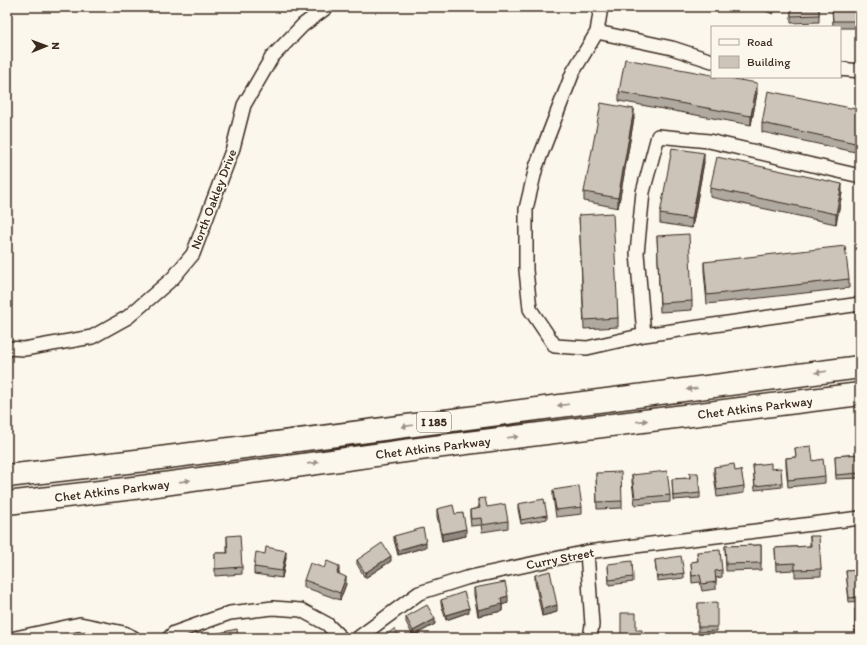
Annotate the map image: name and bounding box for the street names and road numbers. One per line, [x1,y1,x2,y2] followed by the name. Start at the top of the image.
[187,147,239,251] street label: North Oakley Drive
[697,393,813,422] street label: Chet Atkins Parkway
[417,412,451,432] road number: I 185
[375,433,491,462] street label: Chet Atkins Parkway
[54,476,170,505] street label: Chet Atkins Parkway
[525,545,595,572] street label: Curry Street

